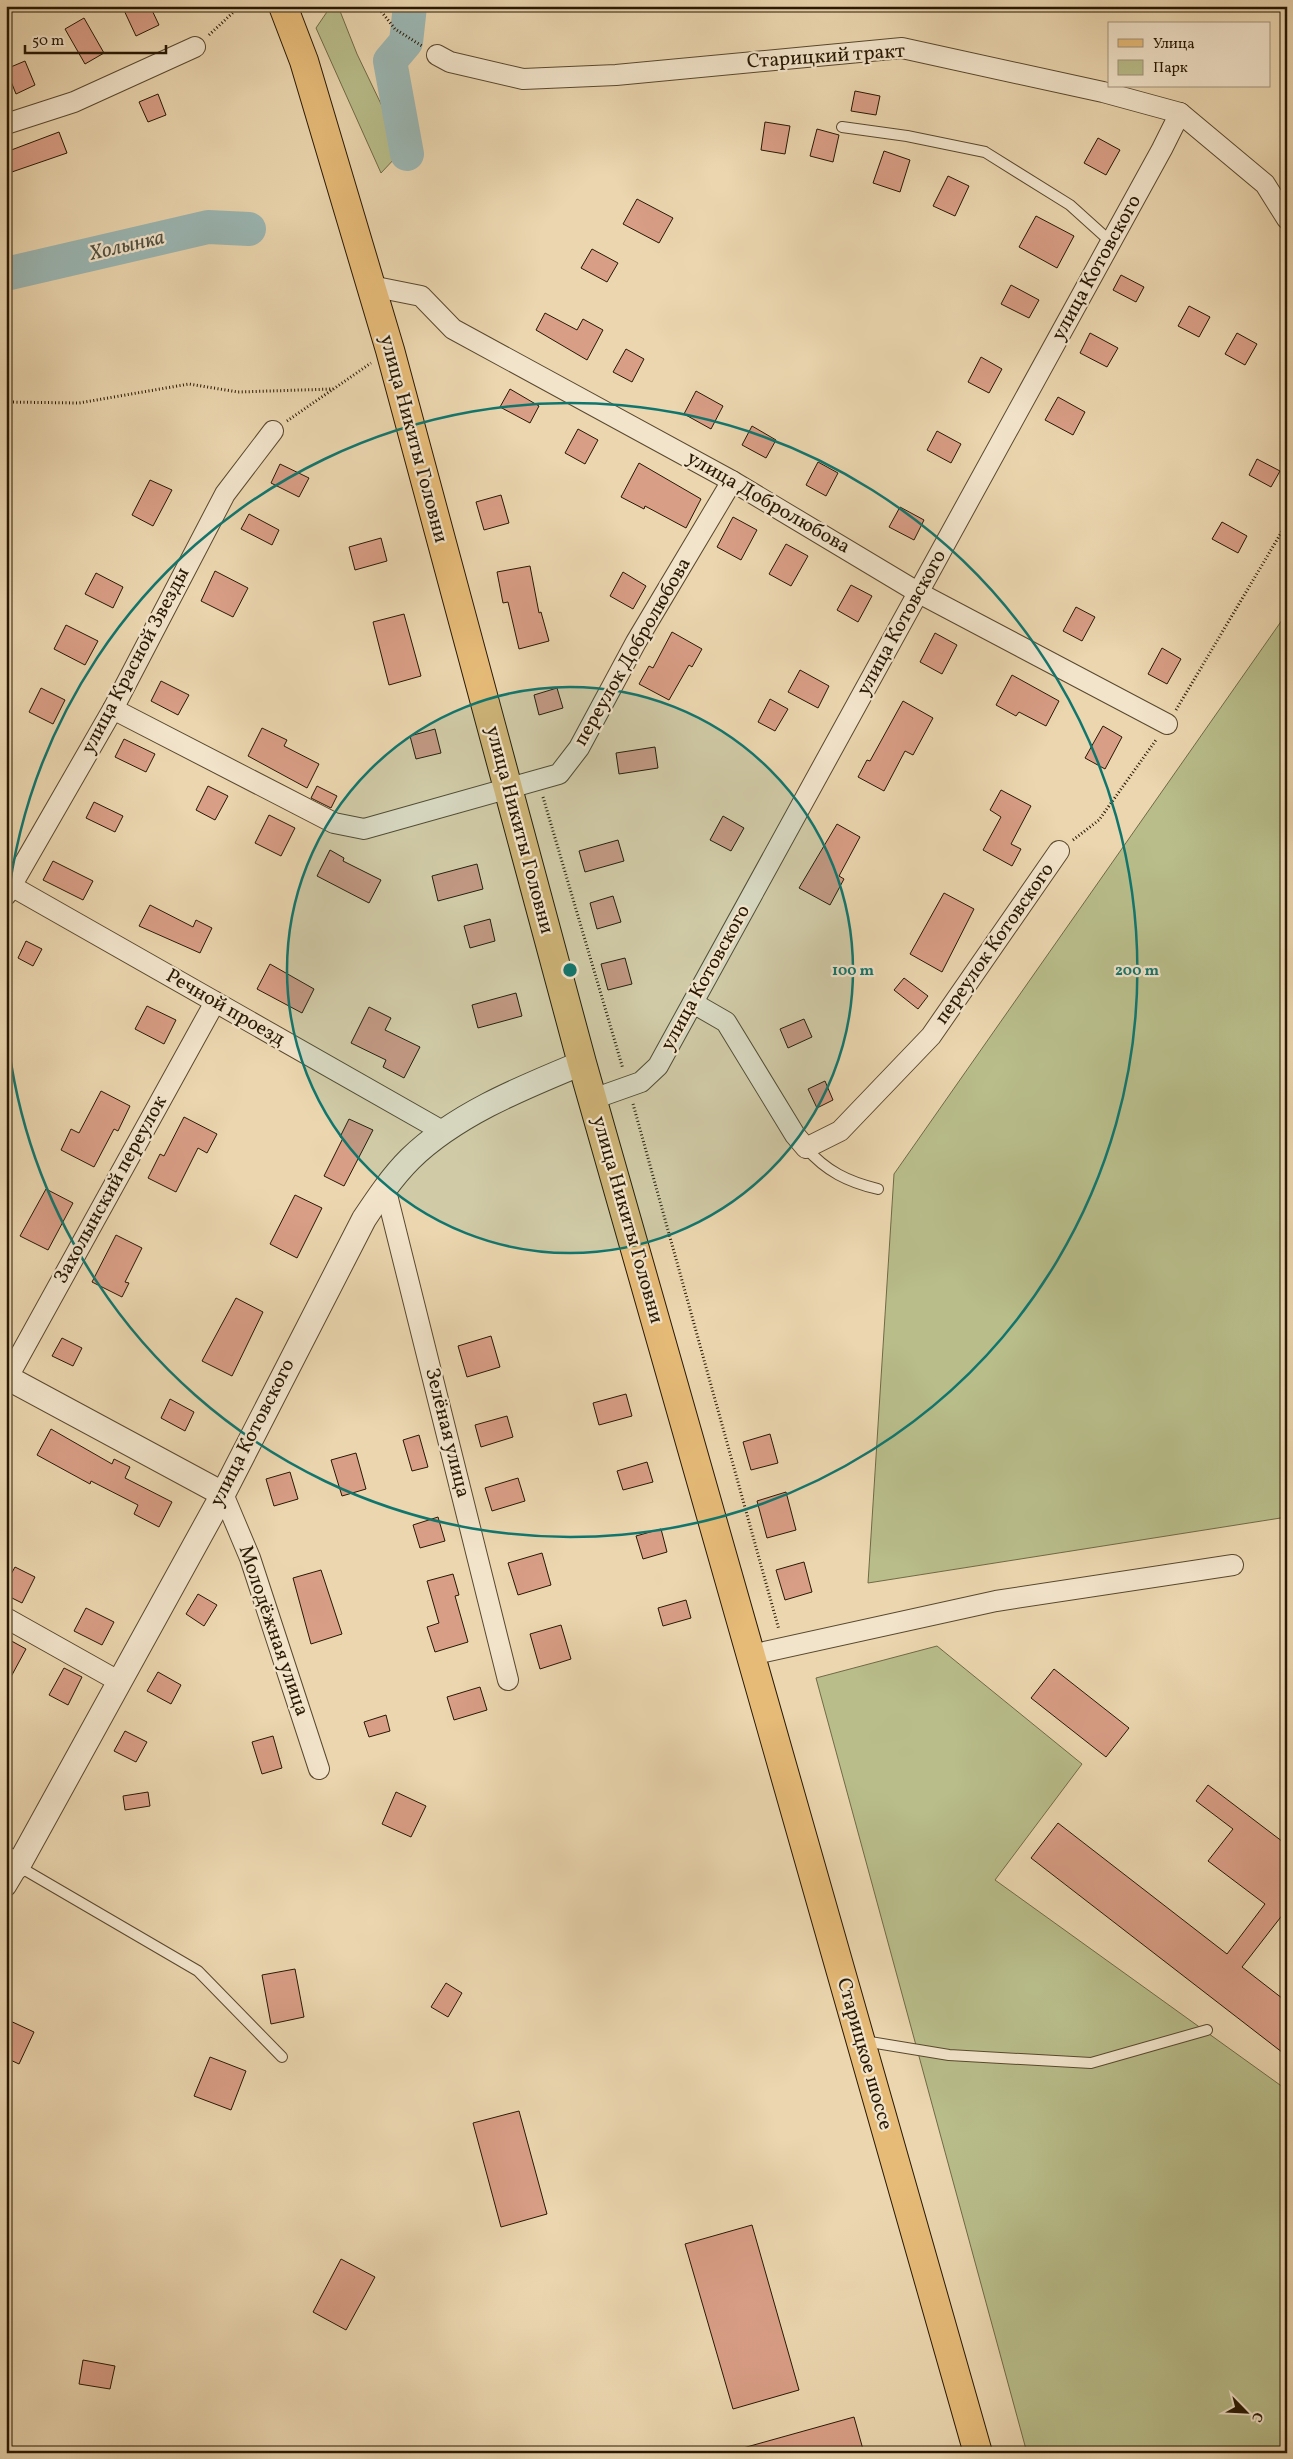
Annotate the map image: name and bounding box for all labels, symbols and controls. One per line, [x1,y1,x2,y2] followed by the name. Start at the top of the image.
[25,22,166,54] scale bar
[1108,22,1270,88] legend
[32,31,64,52] text: 50 m
[1153,34,1195,55] text: Улица
[746,38,906,76] street label: Старицкий тракт
[1153,58,1188,79] text: Парк
[1045,190,1149,346] street label: улица Котовского
[86,223,168,269] water label: Холынка
[372,332,454,546] street label: улица Никиты Головни
[681,445,855,561] street label: улица Добролюбова
[850,545,954,701] street label: улица Котовского
[568,553,699,751] street label: переулок Добролюбова
[75,563,197,759] street label: улица Красной Звезды
[478,723,560,937] street label: улица Никиты Головни
[929,858,1061,1030] street label: переулок Котовского
[654,900,758,1056] street label: улица Котовского
[561,961,579,979] centre of rings
[832,961,875,982] text: 100 m
[1115,961,1159,982] text: 200 m
[160,962,290,1054] street label: Речной проезд
[48,1091,175,1289] street label: Захолынский переулок
[584,1113,670,1327] street label: улица Никиты Головни
[204,1354,302,1512] street label: улица Котовского
[417,1365,477,1501] street label: Зелёная улица
[231,1542,315,1720] street label: Молодёжная улица
[829,1975,899,2133] street label: Старицкое шоссе
[1220,2386,1270,2436] north arrow
[1246,2409,1267,2425] text: С

